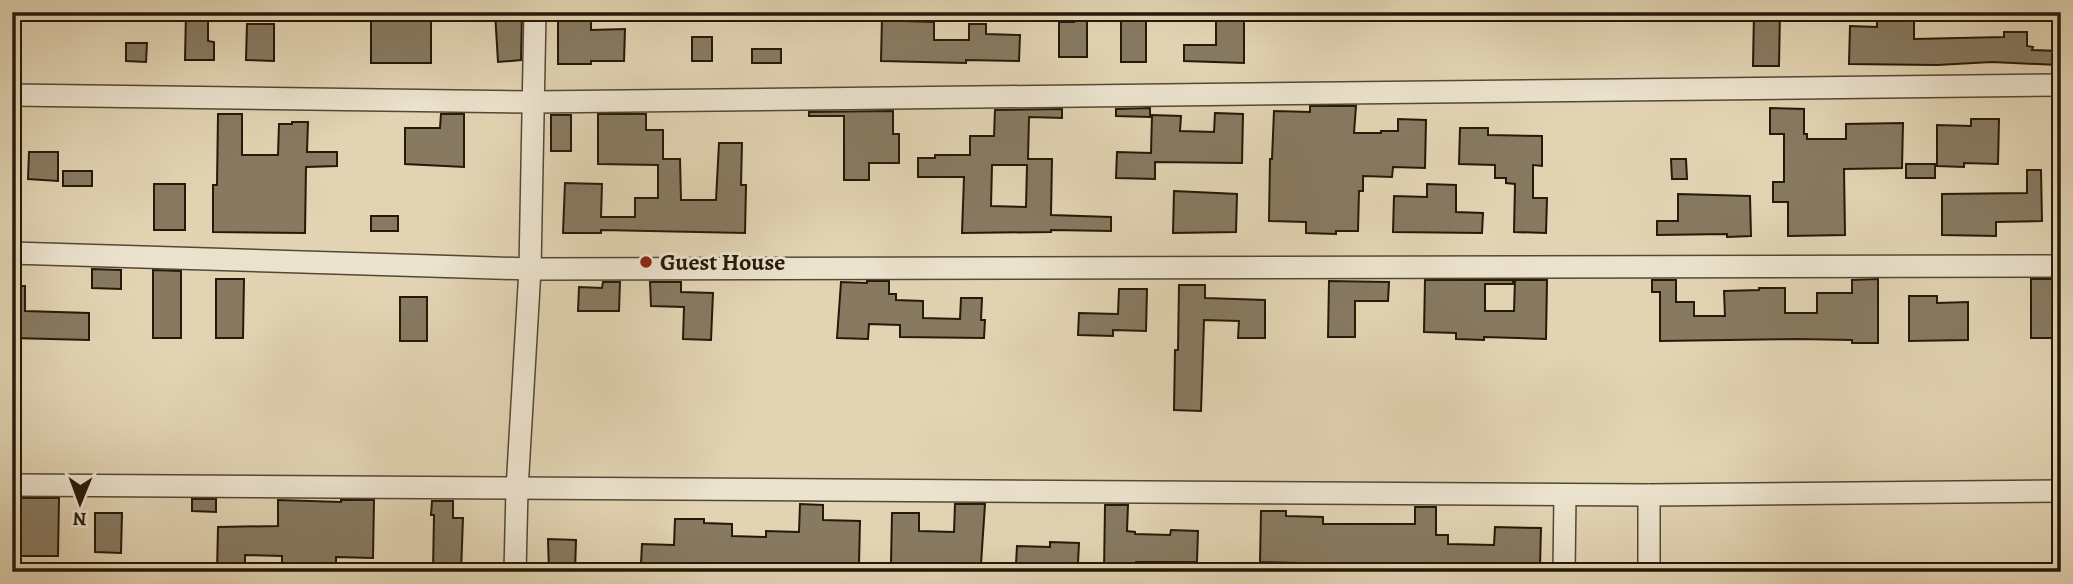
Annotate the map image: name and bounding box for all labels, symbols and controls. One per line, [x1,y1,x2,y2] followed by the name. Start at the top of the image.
[660,246,785,278] place label: Guest House
[638,254,654,270] marker: Guest House
[46,468,116,538] north arrow
[72,506,87,532] text: N

